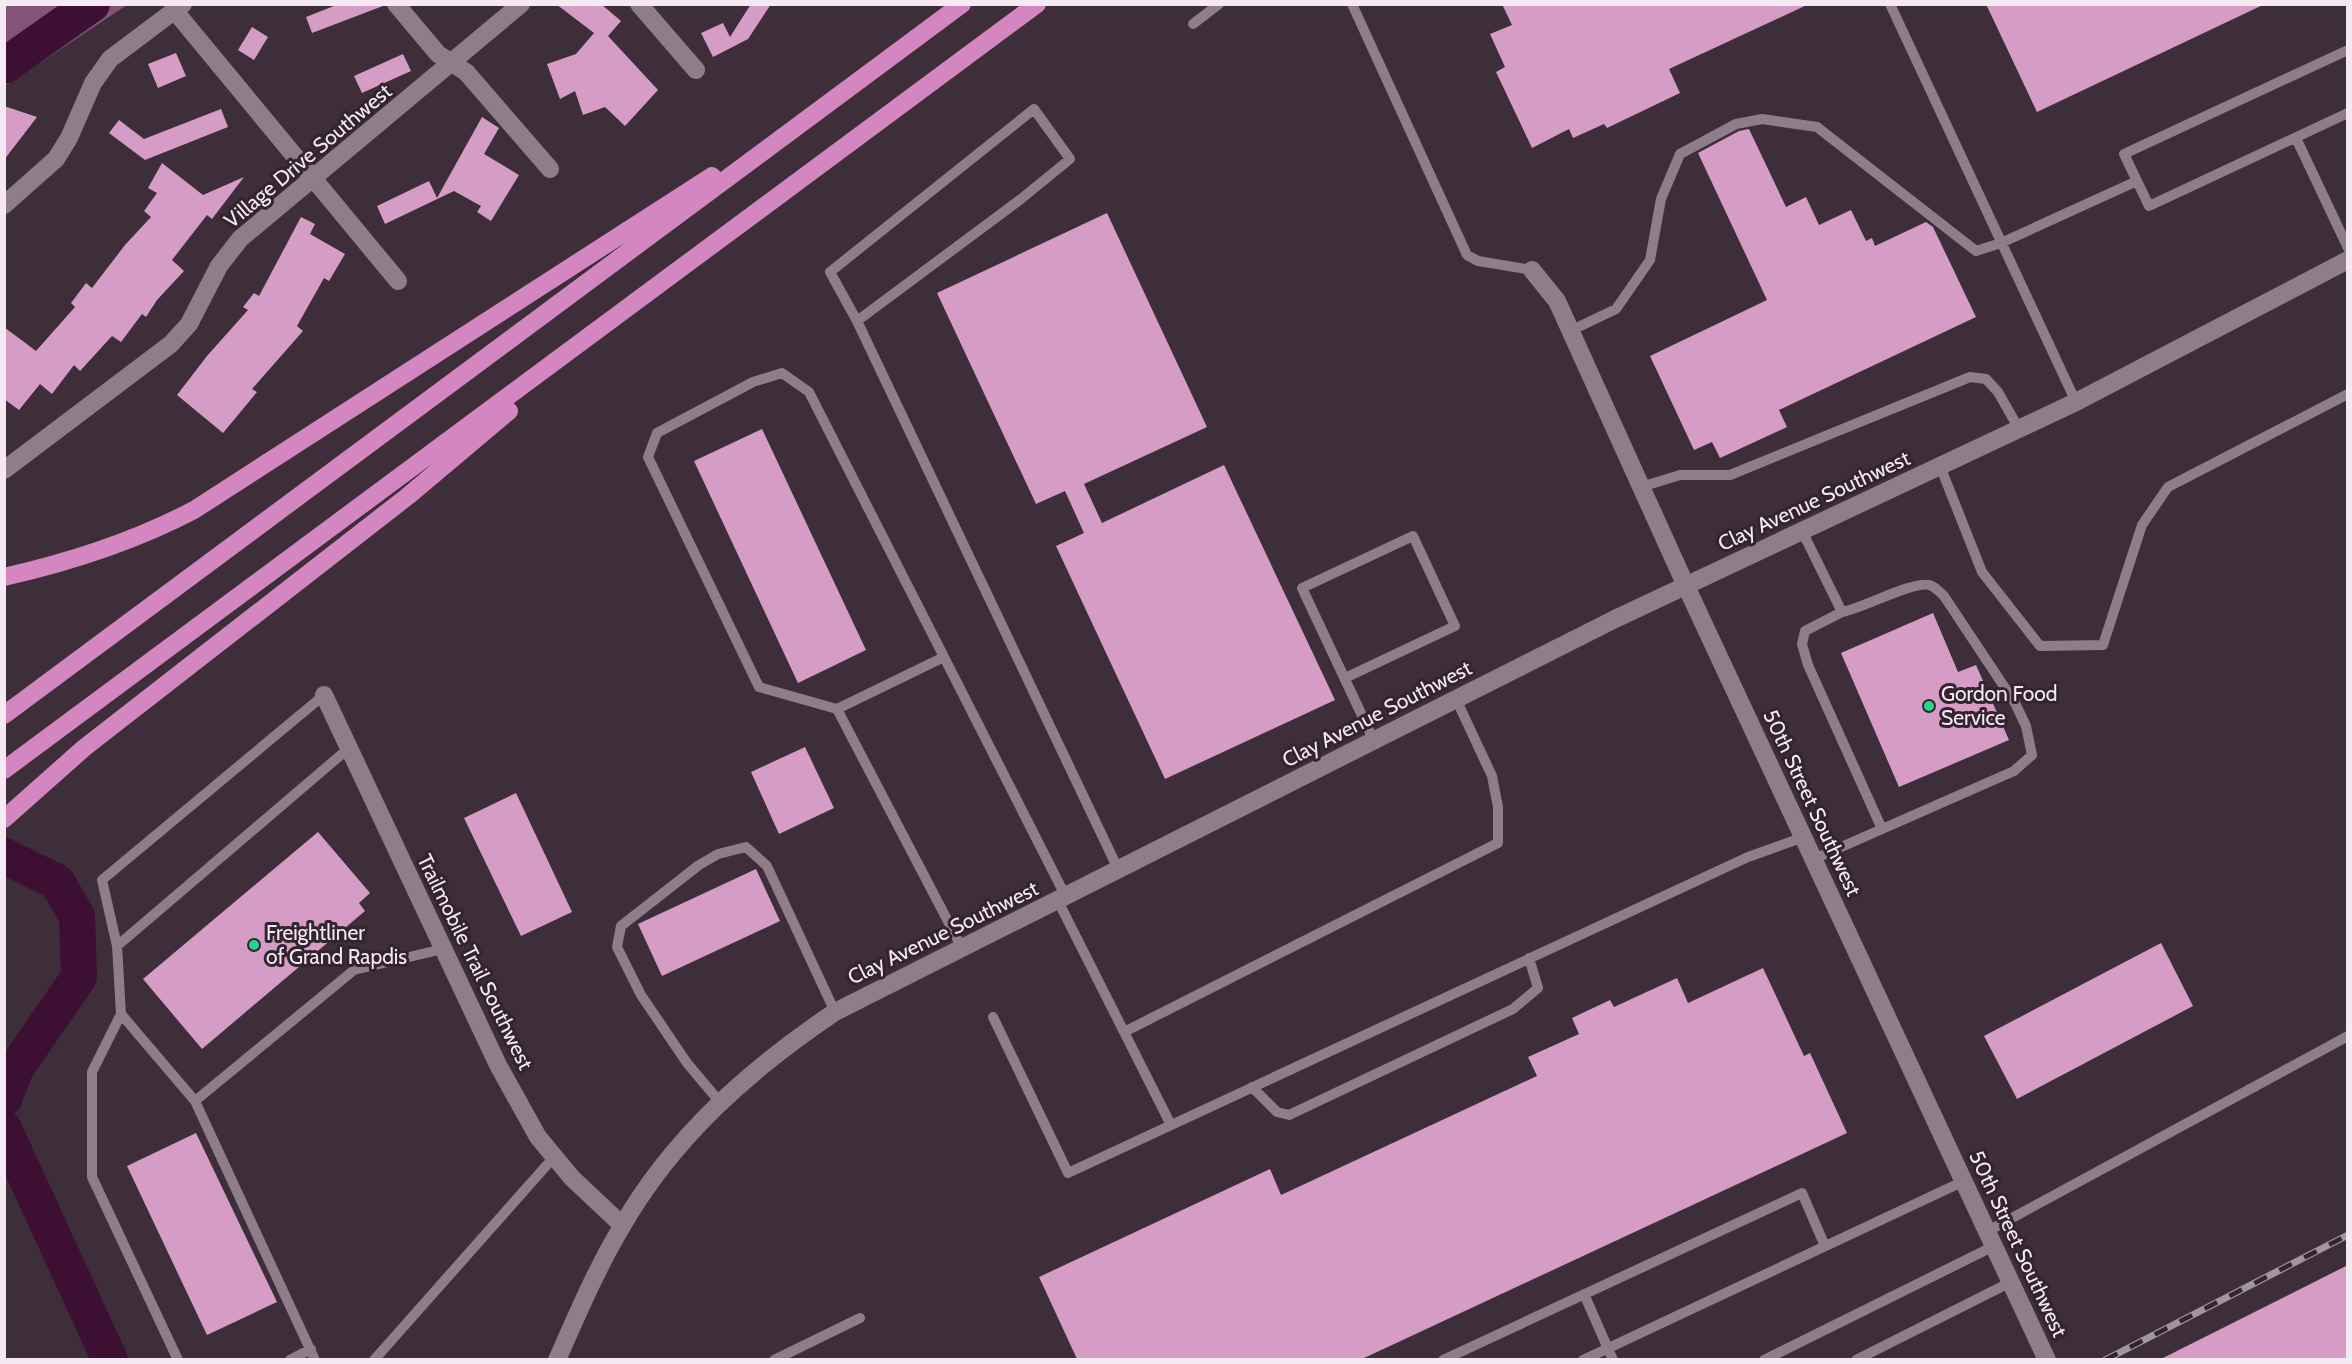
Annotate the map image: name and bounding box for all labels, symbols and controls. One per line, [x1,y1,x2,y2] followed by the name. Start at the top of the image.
[219,78,396,233] street label: Village Drive Southwest
[1714,445,1914,556] street label: Clay Avenue Southwest
[1278,655,1476,772] street label: Clay Avenue Southwest
[1941,681,2057,730] place label: Gordon Food Service
[1922,699,1936,713] marker: Gordon Food Service
[1758,706,1867,900] street label: 50th Street Southwest
[412,850,539,1074] street label: Trailmobile Trail Southwest
[843,876,1042,990] street label: Clay Avenue Southwest
[266,920,407,969] place label: Freightliner of Grand Rapdis
[247,938,261,952] marker: Freightliner of Grand Rapdis
[1964,1147,2073,1341] street label: 50th Street Southwest

